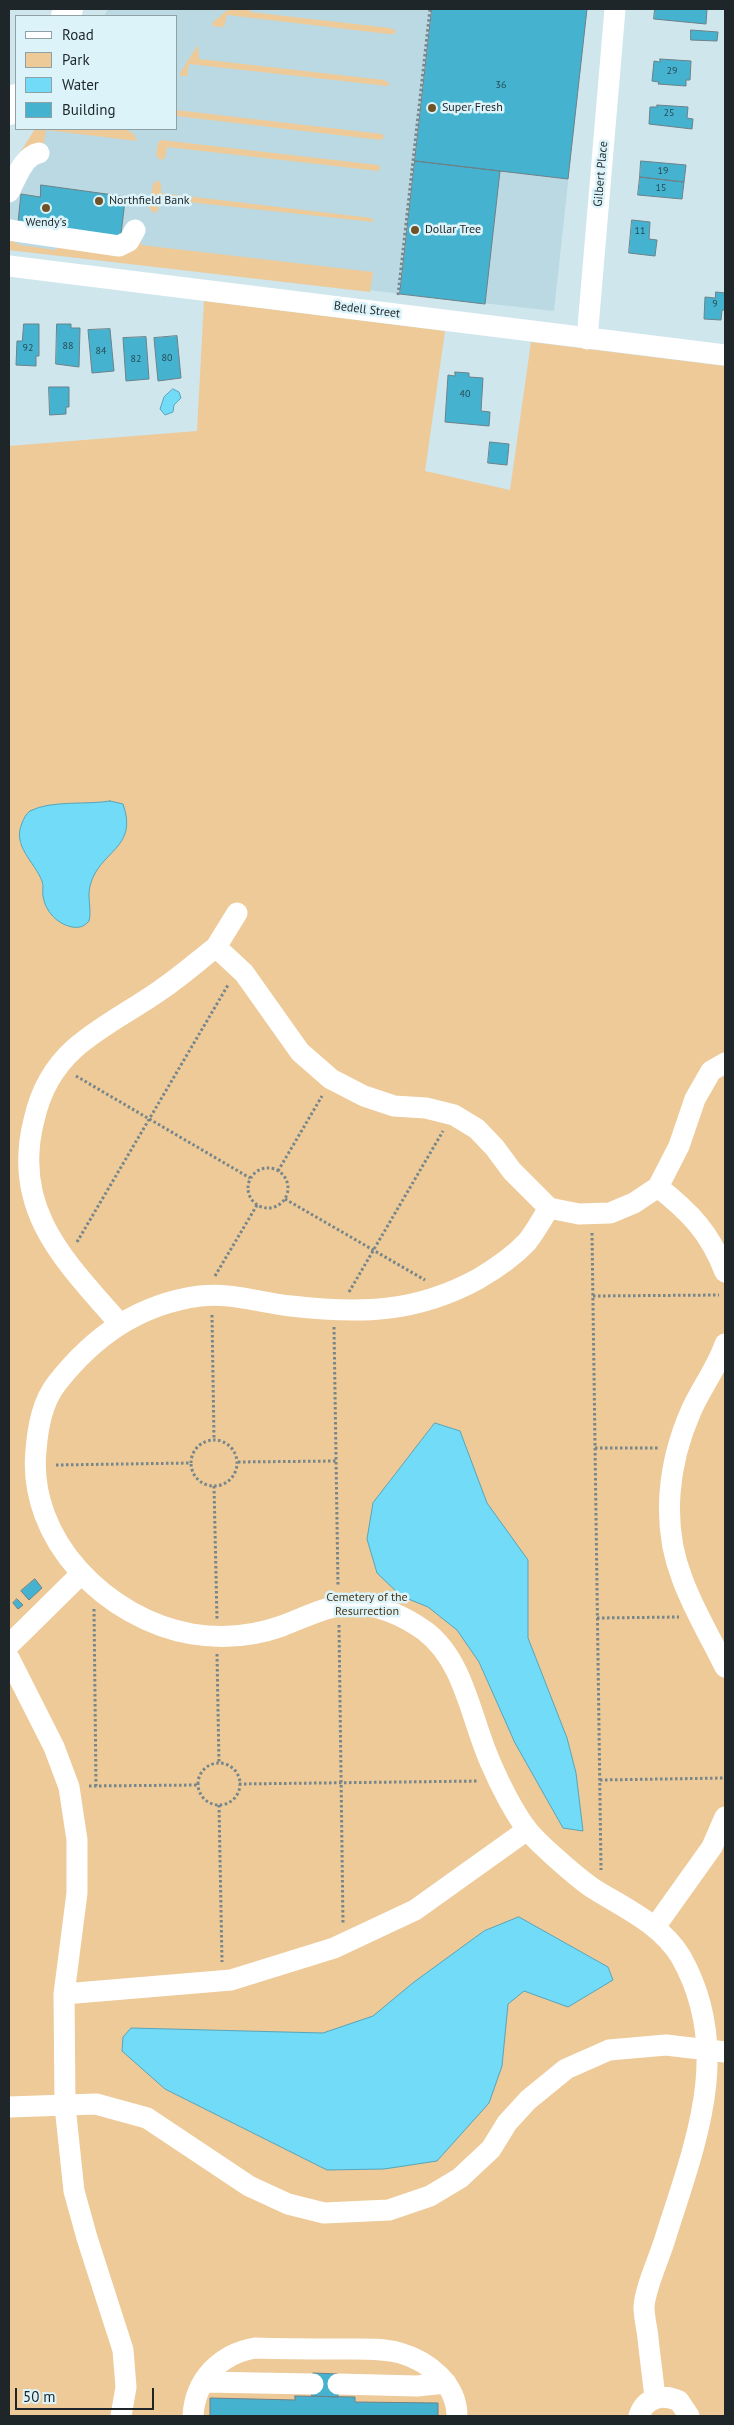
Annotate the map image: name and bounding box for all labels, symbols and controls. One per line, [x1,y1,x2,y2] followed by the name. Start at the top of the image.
[15,15,178,130] legend
[62,25,94,44] text: Road
[62,50,90,69] text: Park
[667,65,677,77] house number: 29
[62,75,99,94] text: Water
[496,79,506,91] house number: 36
[62,100,116,119] text: Building
[442,101,503,115] place label: Super Fresh
[426,102,438,114] marker: Super Fresh
[664,107,674,119] house number: 25
[591,141,611,207] street label: Gilbert Place
[658,165,668,177] house number: 19
[656,182,666,194] house number: 15
[109,194,190,208] place label: Northfield Bank
[93,195,105,207] marker: Northfield Bank
[40,202,52,214] marker: Wendy's
[25,216,67,230] place label: Wendy's
[425,223,481,237] place label: Dollar Tree
[409,224,421,236] marker: Dollar Tree
[635,225,645,237] house number: 11
[712,298,718,310] house number: 9
[333,299,401,321] street label: Bedell Street
[63,340,73,352] house number: 88
[23,342,33,354] house number: 92
[96,345,106,357] house number: 84
[162,352,172,364] house number: 80
[131,353,141,365] house number: 82
[460,388,470,400] house number: 40
[326,1591,408,1619] park label: Cemetery of the Resurrection
[18,2378,156,2410] scale bar
[23,2387,56,2406] text: 50 m

